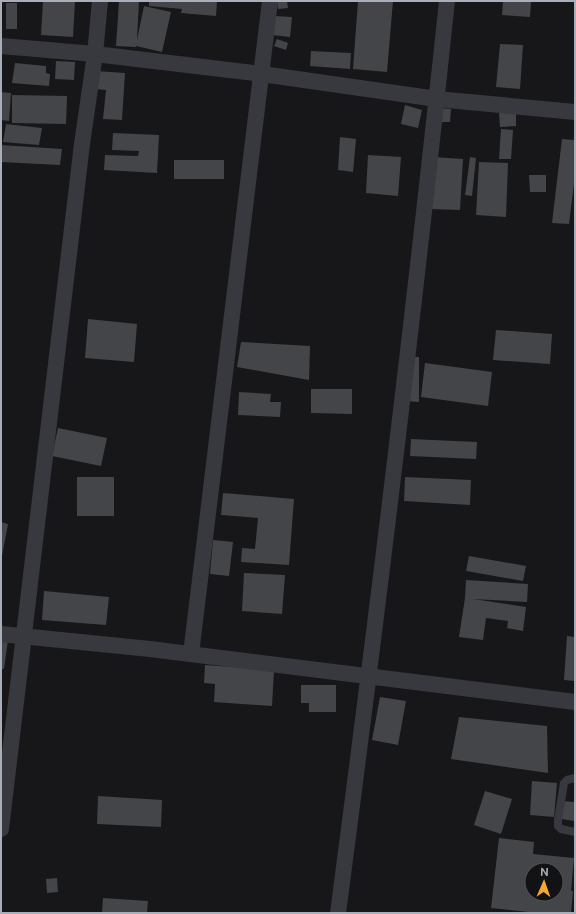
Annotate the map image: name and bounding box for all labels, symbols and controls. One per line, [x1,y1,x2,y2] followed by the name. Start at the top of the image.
[524,862,564,902] north arrow
[540,866,549,878] text: N

